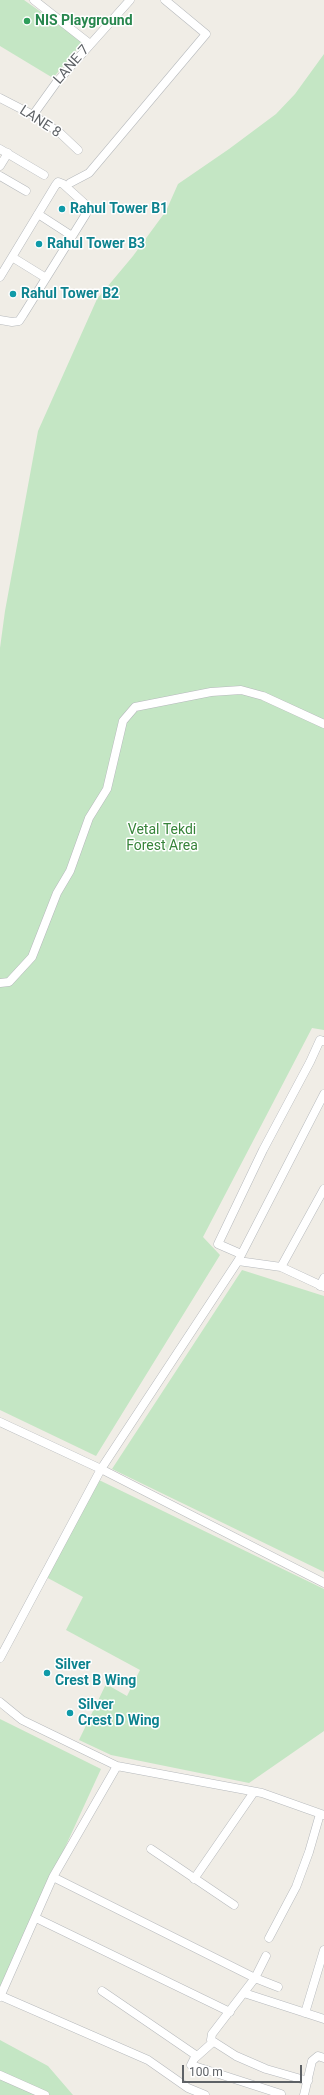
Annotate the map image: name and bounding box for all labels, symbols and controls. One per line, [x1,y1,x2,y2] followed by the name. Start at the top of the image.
[35,13,133,29] place label: NIS Playground
[22,16,32,26] marker: NIS Playground
[51,42,93,88] street label: LANE 7
[16,102,64,142] street label: LANE 8
[70,201,168,217] place label: Rahul Tower B1
[57,204,67,214] marker: Rahul Tower B1
[47,236,145,252] place label: Rahul Tower B3
[34,239,44,249] marker: Rahul Tower B3
[21,286,119,302] place label: Rahul Tower B2
[8,289,18,299] marker: Rahul Tower B2
[126,822,198,854] park label: Vetal Tekdi Forest Area
[55,1657,136,1690] place label: Silver Crest B Wing
[42,1668,52,1678] marker: Silver Crest B Wing
[78,1697,160,1730] place label: Silver Crest D Wing
[65,1708,75,1718] marker: Silver Crest D Wing
[184,2057,304,2083] scale bar
[189,2065,223,2079] text: 100 m

